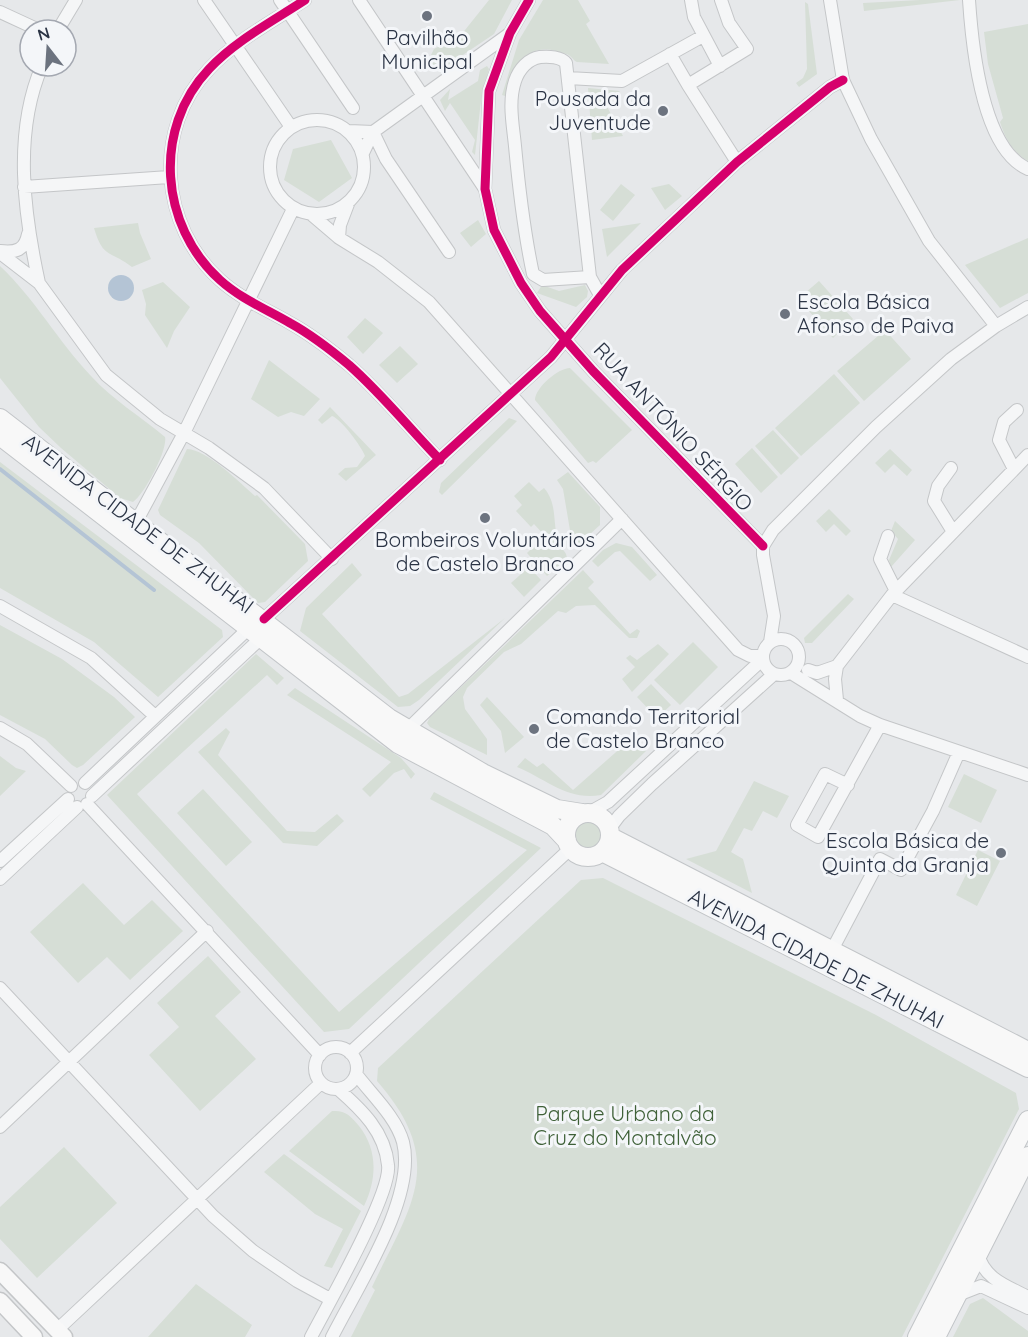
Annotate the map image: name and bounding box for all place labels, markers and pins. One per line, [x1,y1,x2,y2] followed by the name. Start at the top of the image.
[420,9,434,23] marker: Pavilhão Municipal
[381,24,473,74] place label: Pavilhão Municipal
[535,85,651,135] place label: Pousada da Juventude
[656,104,670,118] marker: Pousada da Juventude
[797,288,954,338] place label: Escola Básica Afonso de Paiva
[778,307,792,321] marker: Escola Básica Afonso de Paiva
[478,511,492,525] marker: Bombeiros Voluntários de Castelo Branco
[375,526,595,576] place label: Bombeiros Voluntários de Castelo Branco
[546,703,740,753] place label: Comando Territorial de Castelo Branco
[527,722,541,736] marker: Comando Territorial de Castelo Branco
[822,827,989,877] place label: Escola Básica de Quinta da Granja
[994,846,1008,860] marker: Escola Básica de Quinta da Granja

